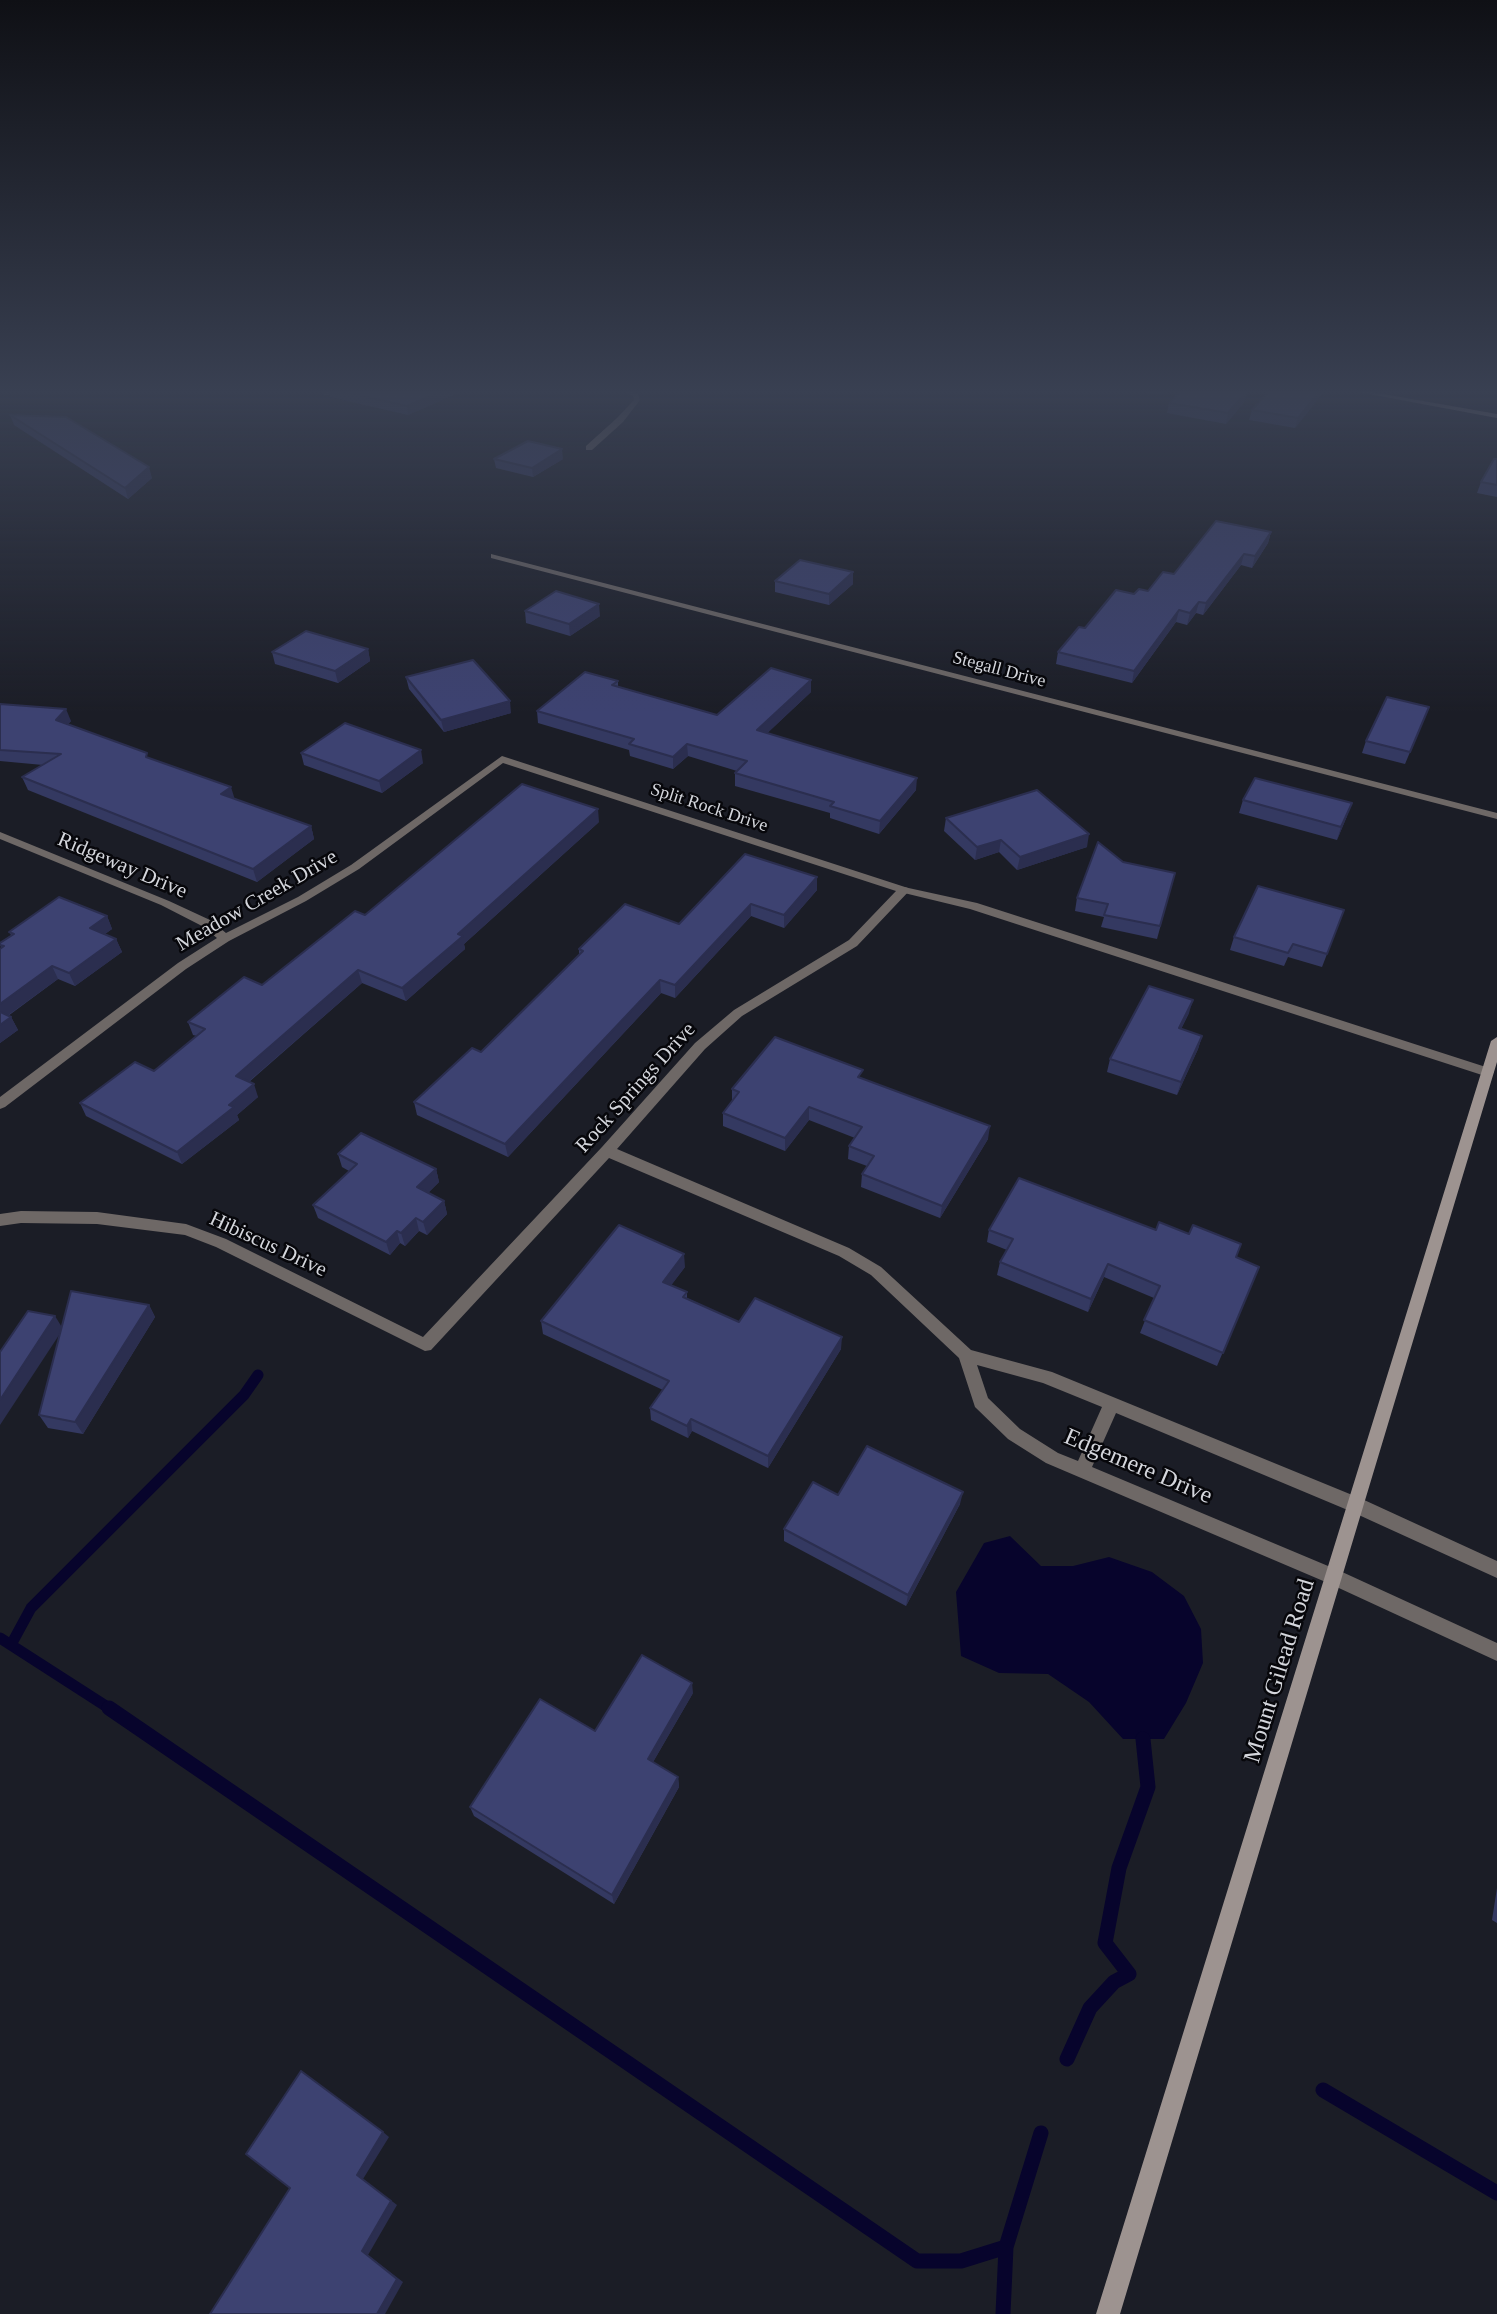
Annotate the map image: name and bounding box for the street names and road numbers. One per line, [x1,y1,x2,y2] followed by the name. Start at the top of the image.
[950,647,1048,693] street label: Stegall Drive
[648,779,770,837] street label: Split Rock Drive
[53,827,191,905] street label: Ridgeway Drive
[172,845,342,957] street label: Meadow Creek Drive
[571,1018,701,1158] street label: Rock Springs Drive
[205,1207,331,1283] street label: Hibiscus Drive
[1060,1423,1216,1511] street label: Edgemere Drive
[1238,1576,1322,1766] street label: Mount Gilead Road

